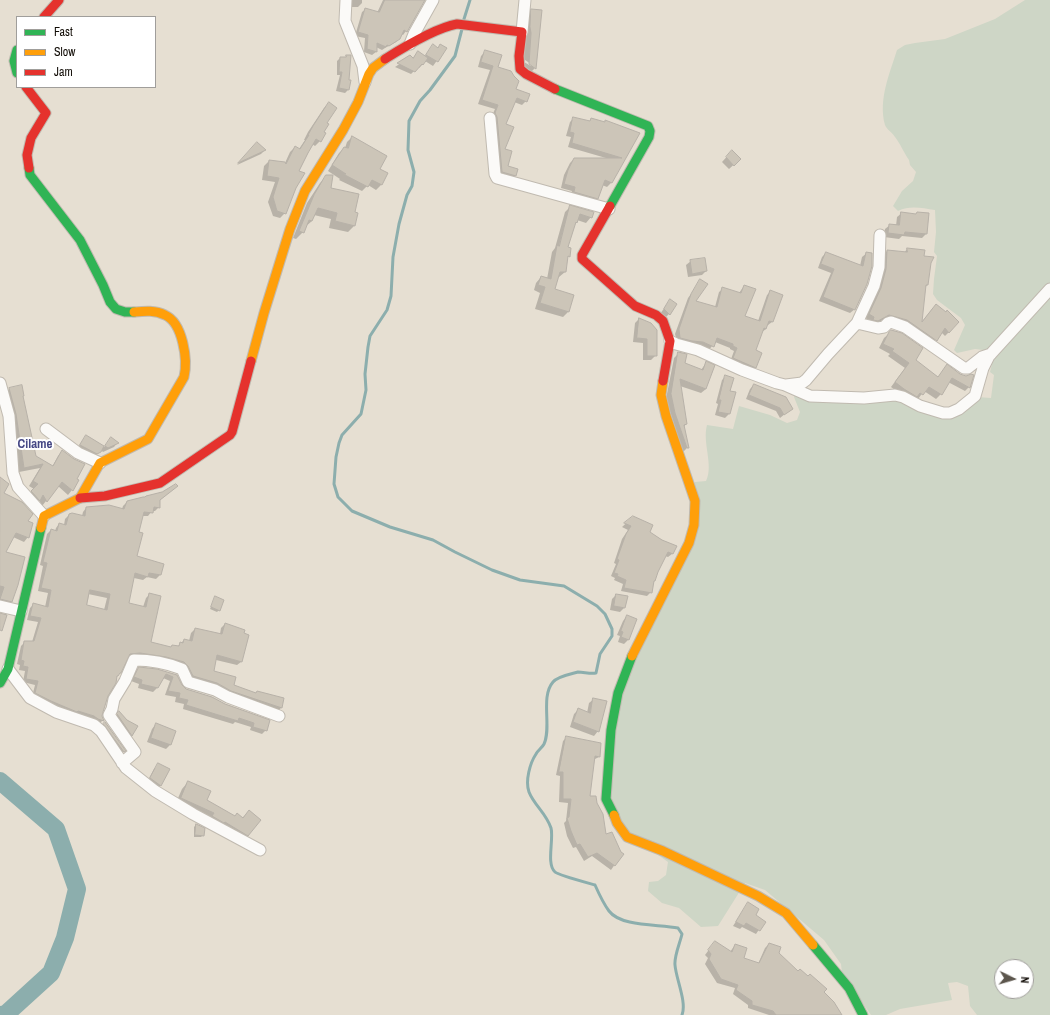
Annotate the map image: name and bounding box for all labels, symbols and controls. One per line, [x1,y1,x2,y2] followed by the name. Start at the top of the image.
[16,16,156,88] legend
[54,24,73,40] text: Fast
[54,44,75,60] text: Slow
[54,64,73,80] text: Jam
[18,437,52,453] district label: Cilame
[994,959,1034,999] north arrow
[1018,976,1032,984] text: N

